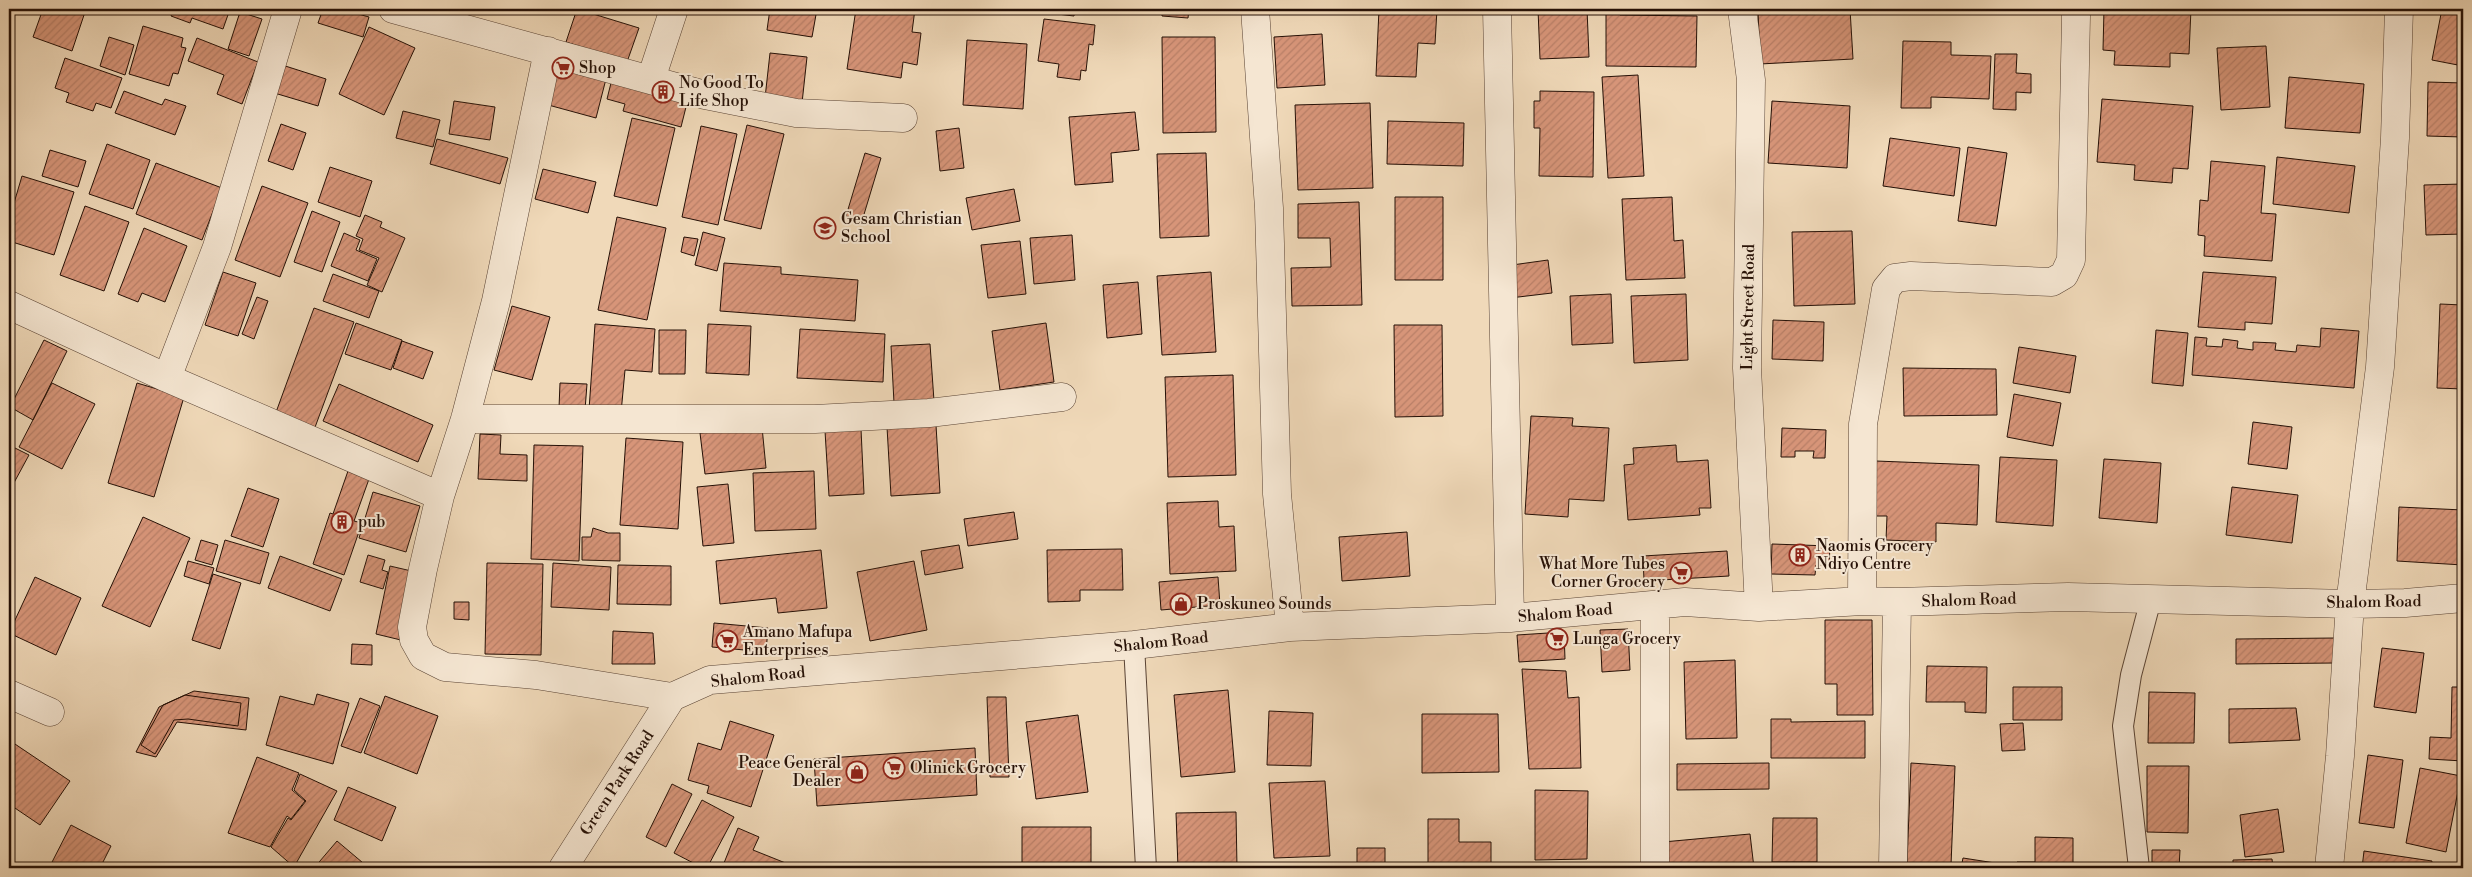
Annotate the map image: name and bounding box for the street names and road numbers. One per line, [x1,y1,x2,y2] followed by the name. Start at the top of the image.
[1737,244,1759,370] street label: Light Street Road
[1921,588,2017,612] street label: Shalom Road
[2326,591,2422,613] street label: Shalom Road
[1517,599,1613,627] street label: Shalom Road
[1113,627,1209,657] street label: Shalom Road
[710,662,806,692] street label: Shalom Road
[576,727,658,839] street label: Green Park Road

